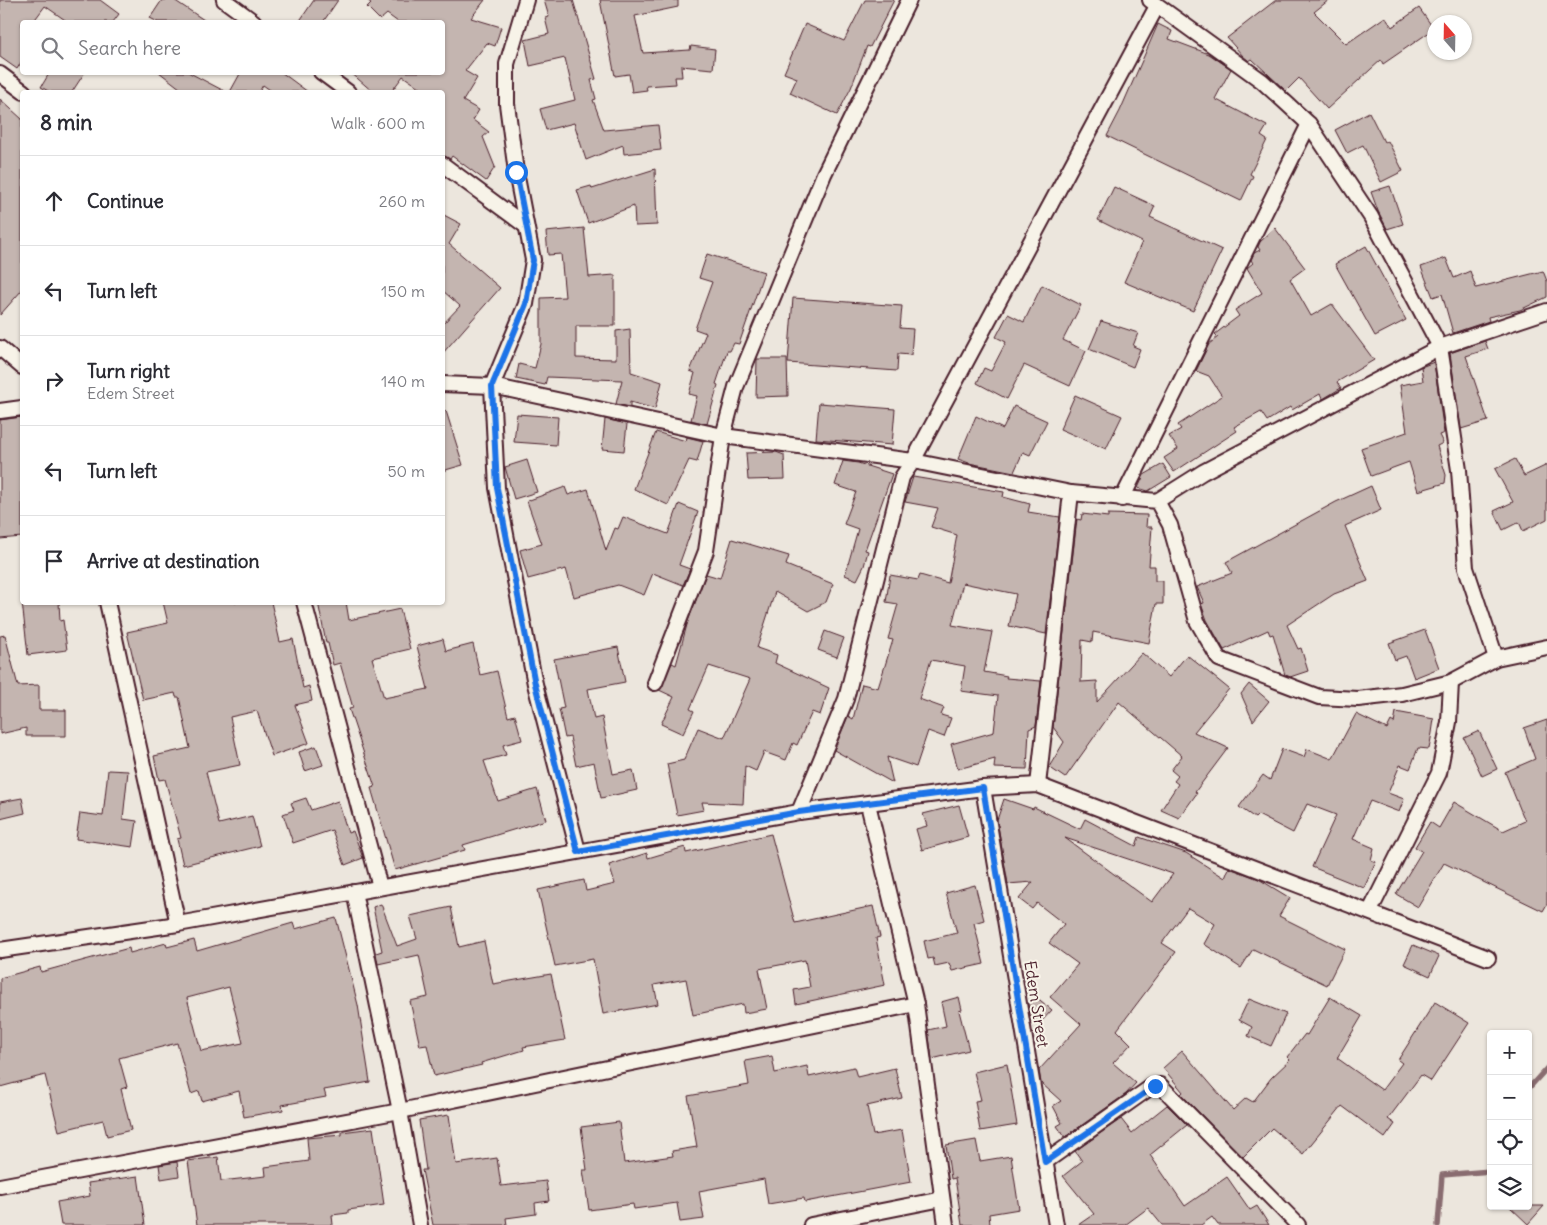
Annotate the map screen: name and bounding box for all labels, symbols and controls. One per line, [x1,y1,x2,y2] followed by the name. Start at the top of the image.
[1427,15,1472,60] north arrow
[20,20,445,75] search box
[38,34,66,62] icon: search
[78,36,181,60] text: Search here
[40,109,92,136] text: 8 min
[331,113,425,133] text: Walk · 600 m
[505,161,528,184] route start
[40,187,68,215] icon: ahead
[87,189,164,213] text: Continue
[379,191,425,211] text: 260 m
[40,277,68,305] icon: left
[87,279,157,303] text: Turn left
[381,281,425,301] text: 150 m
[87,359,170,383] text: Turn right
[40,367,68,395] icon: right
[381,371,425,391] text: 140 m
[87,383,175,403] text: Edem Street
[40,457,68,485] icon: left
[87,459,157,483] text: Turn left
[387,461,425,481] text: 50 m
[40,547,68,575] icon: arrive
[87,549,260,573] text: Arrive at destination
[1020,959,1054,1049] street label: Edem Street
[1487,1030,1532,1210] map controls
[1487,1030,1532,1075] button: +
[1144,1075,1167,1098] route end
[1487,1075,1532,1120] button: −
[1487,1120,1532,1165] button: locate
[1487,1165,1532,1210] button: layers

